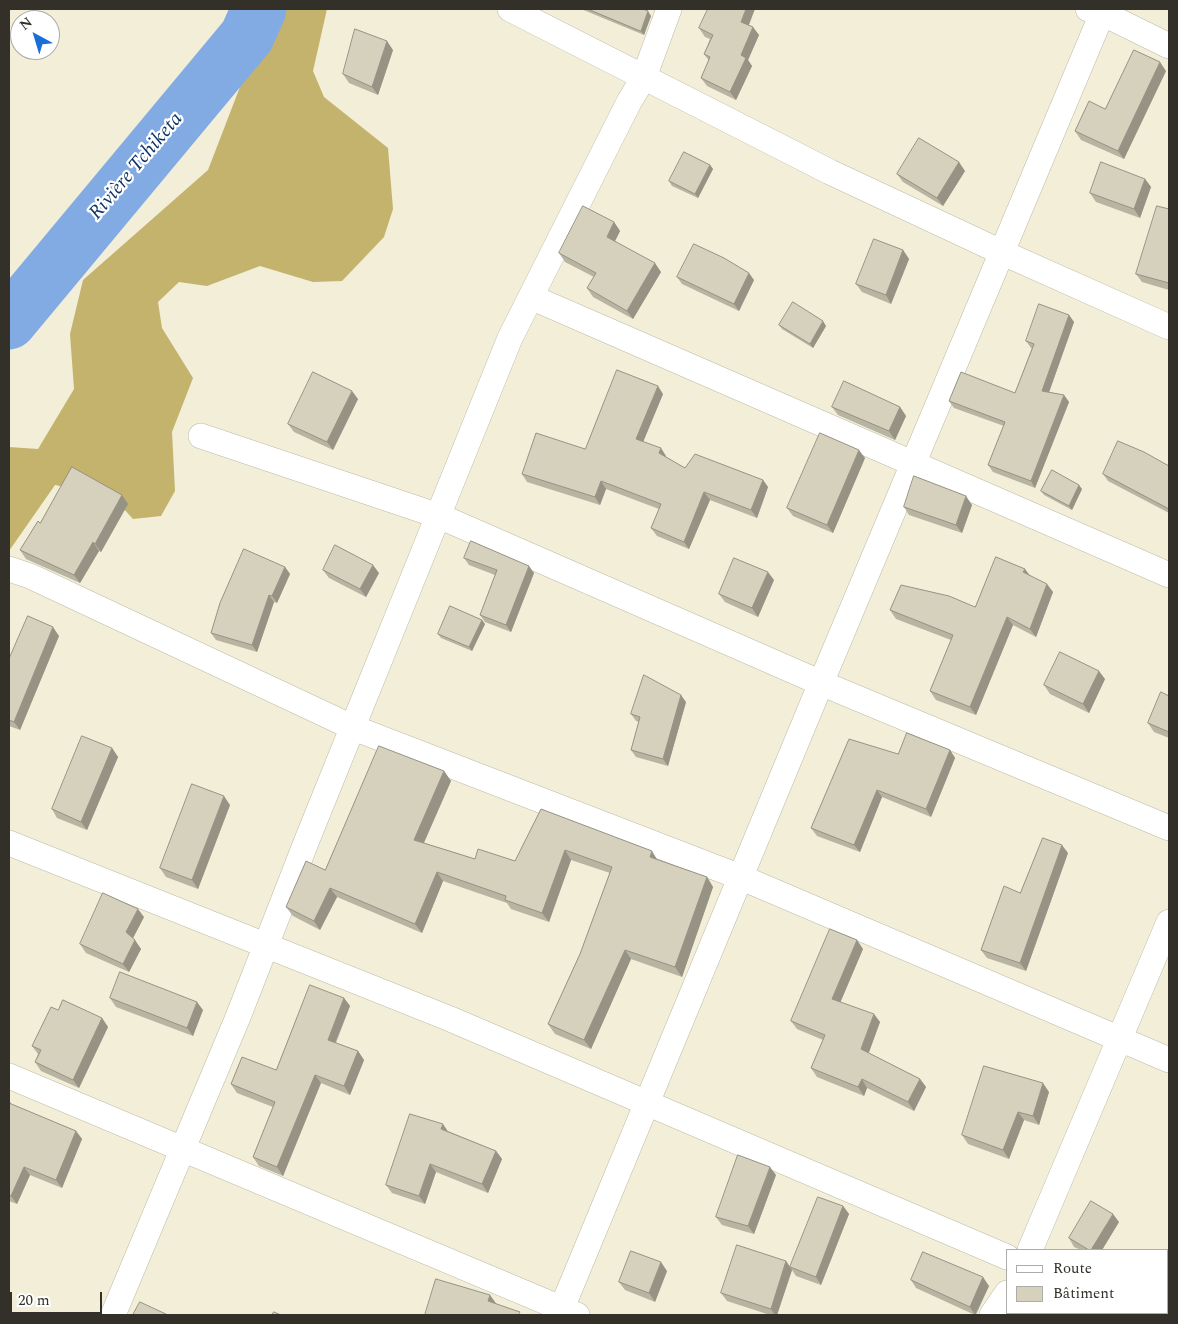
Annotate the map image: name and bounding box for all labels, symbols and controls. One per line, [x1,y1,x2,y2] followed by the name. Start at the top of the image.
[10,10,60,60] north arrow
[15,12,37,35] text: N
[85,108,189,226] water label: Rivière Tchiketa
[1006,1249,1168,1314] legend
[1053,1257,1092,1280] text: Route
[12,1282,105,1314] scale bar
[1053,1282,1114,1305] text: Bâtiment
[18,1289,50,1312] text: 20 m

